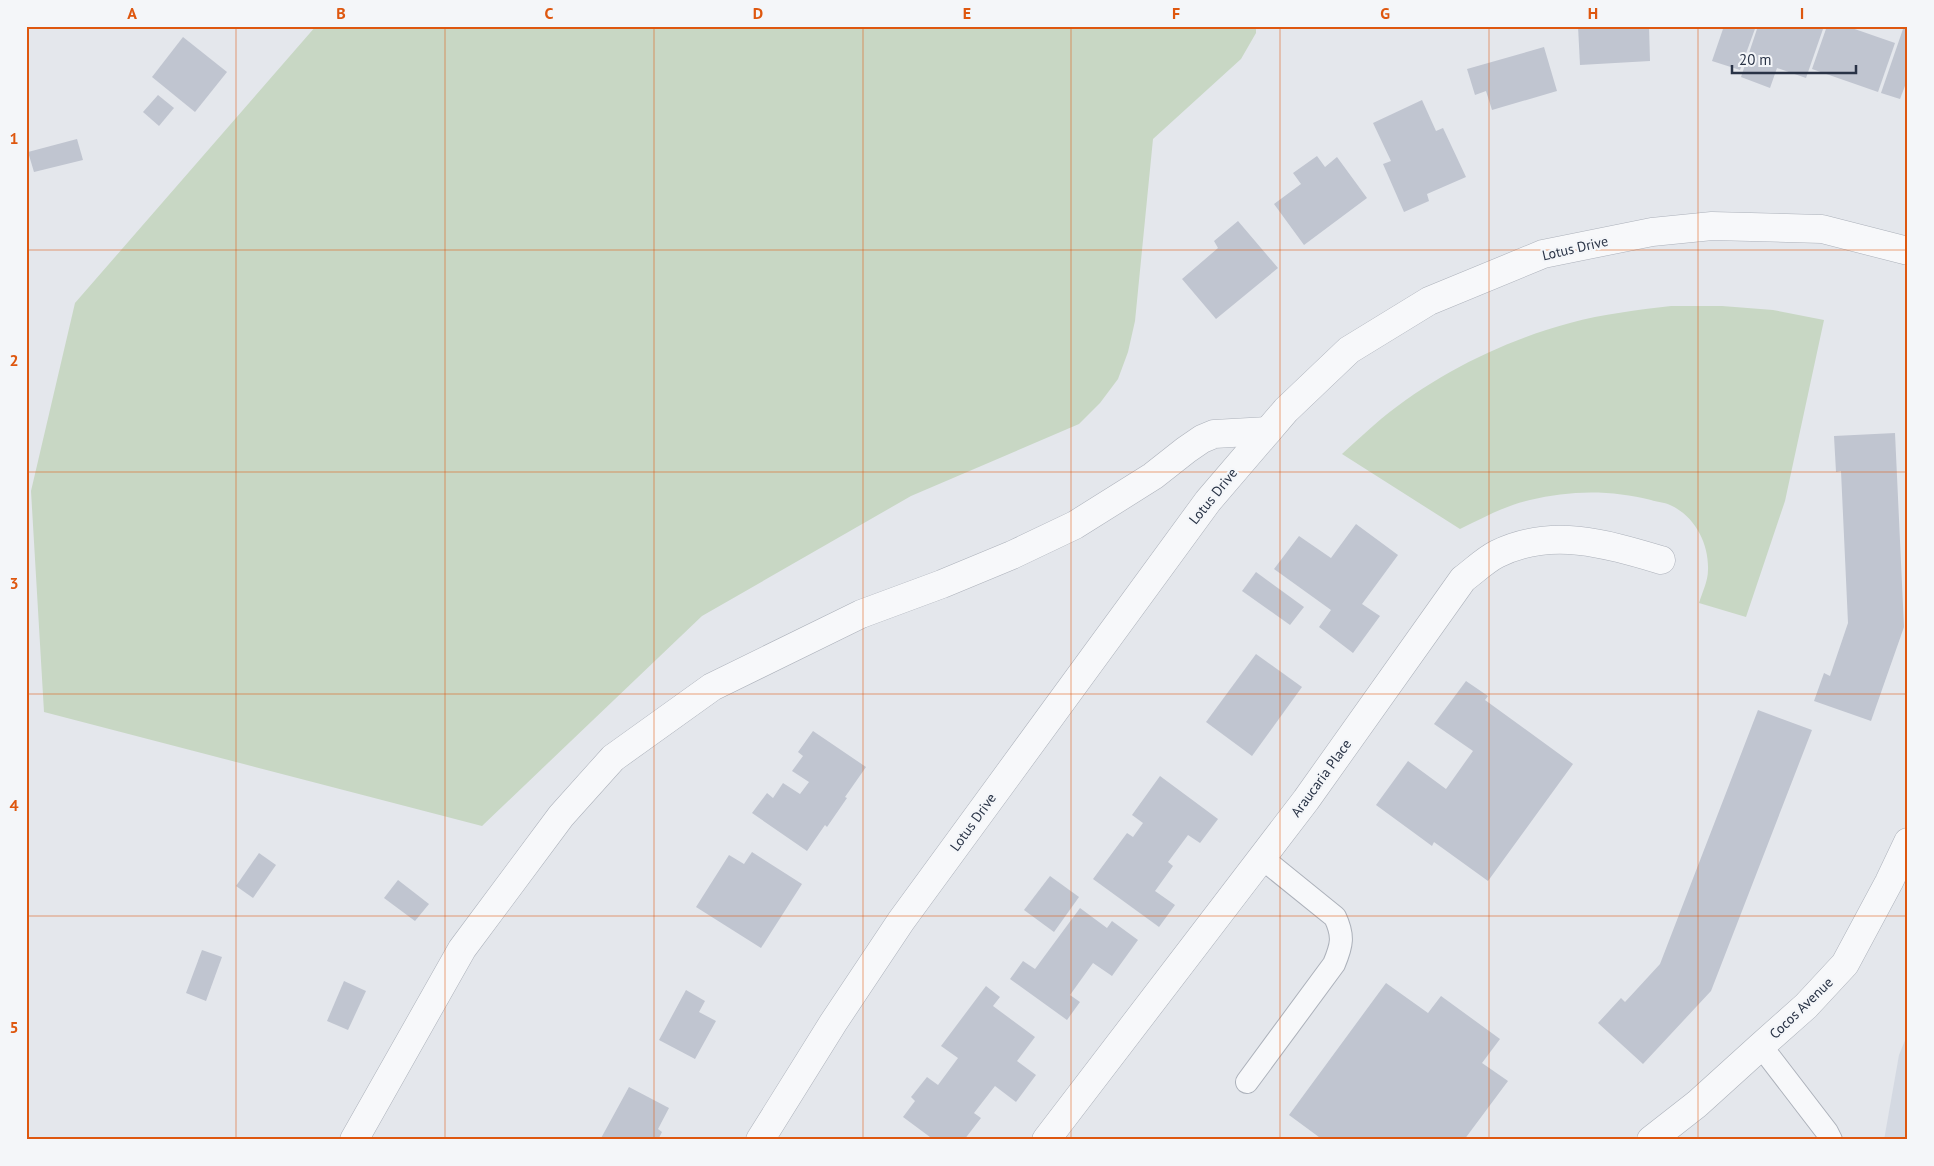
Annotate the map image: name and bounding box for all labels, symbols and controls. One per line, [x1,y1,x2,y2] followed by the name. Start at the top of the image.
[127,3,137,23] text: A
[336,3,346,23] text: B
[545,3,554,23] text: C
[753,3,763,23] text: D
[963,3,971,23] text: E
[1172,3,1180,23] text: F
[1380,3,1390,23] text: G
[1588,3,1598,23] text: H
[1800,3,1804,23] text: I
[1732,42,1855,74] scale bar
[1739,50,1772,69] text: 20 m
[9,128,19,148] text: 1
[1540,232,1610,264] street label: Lotus Drive
[9,350,19,370] text: 2
[1185,464,1241,528] street label: Lotus Drive
[9,573,19,593] text: 3
[1287,736,1355,820] street label: Araucaria Place
[946,790,1000,854] street label: Lotus Drive
[9,795,19,815] text: 4
[1765,973,1837,1043] street label: Cocos Avenue
[9,1017,19,1037] text: 5

